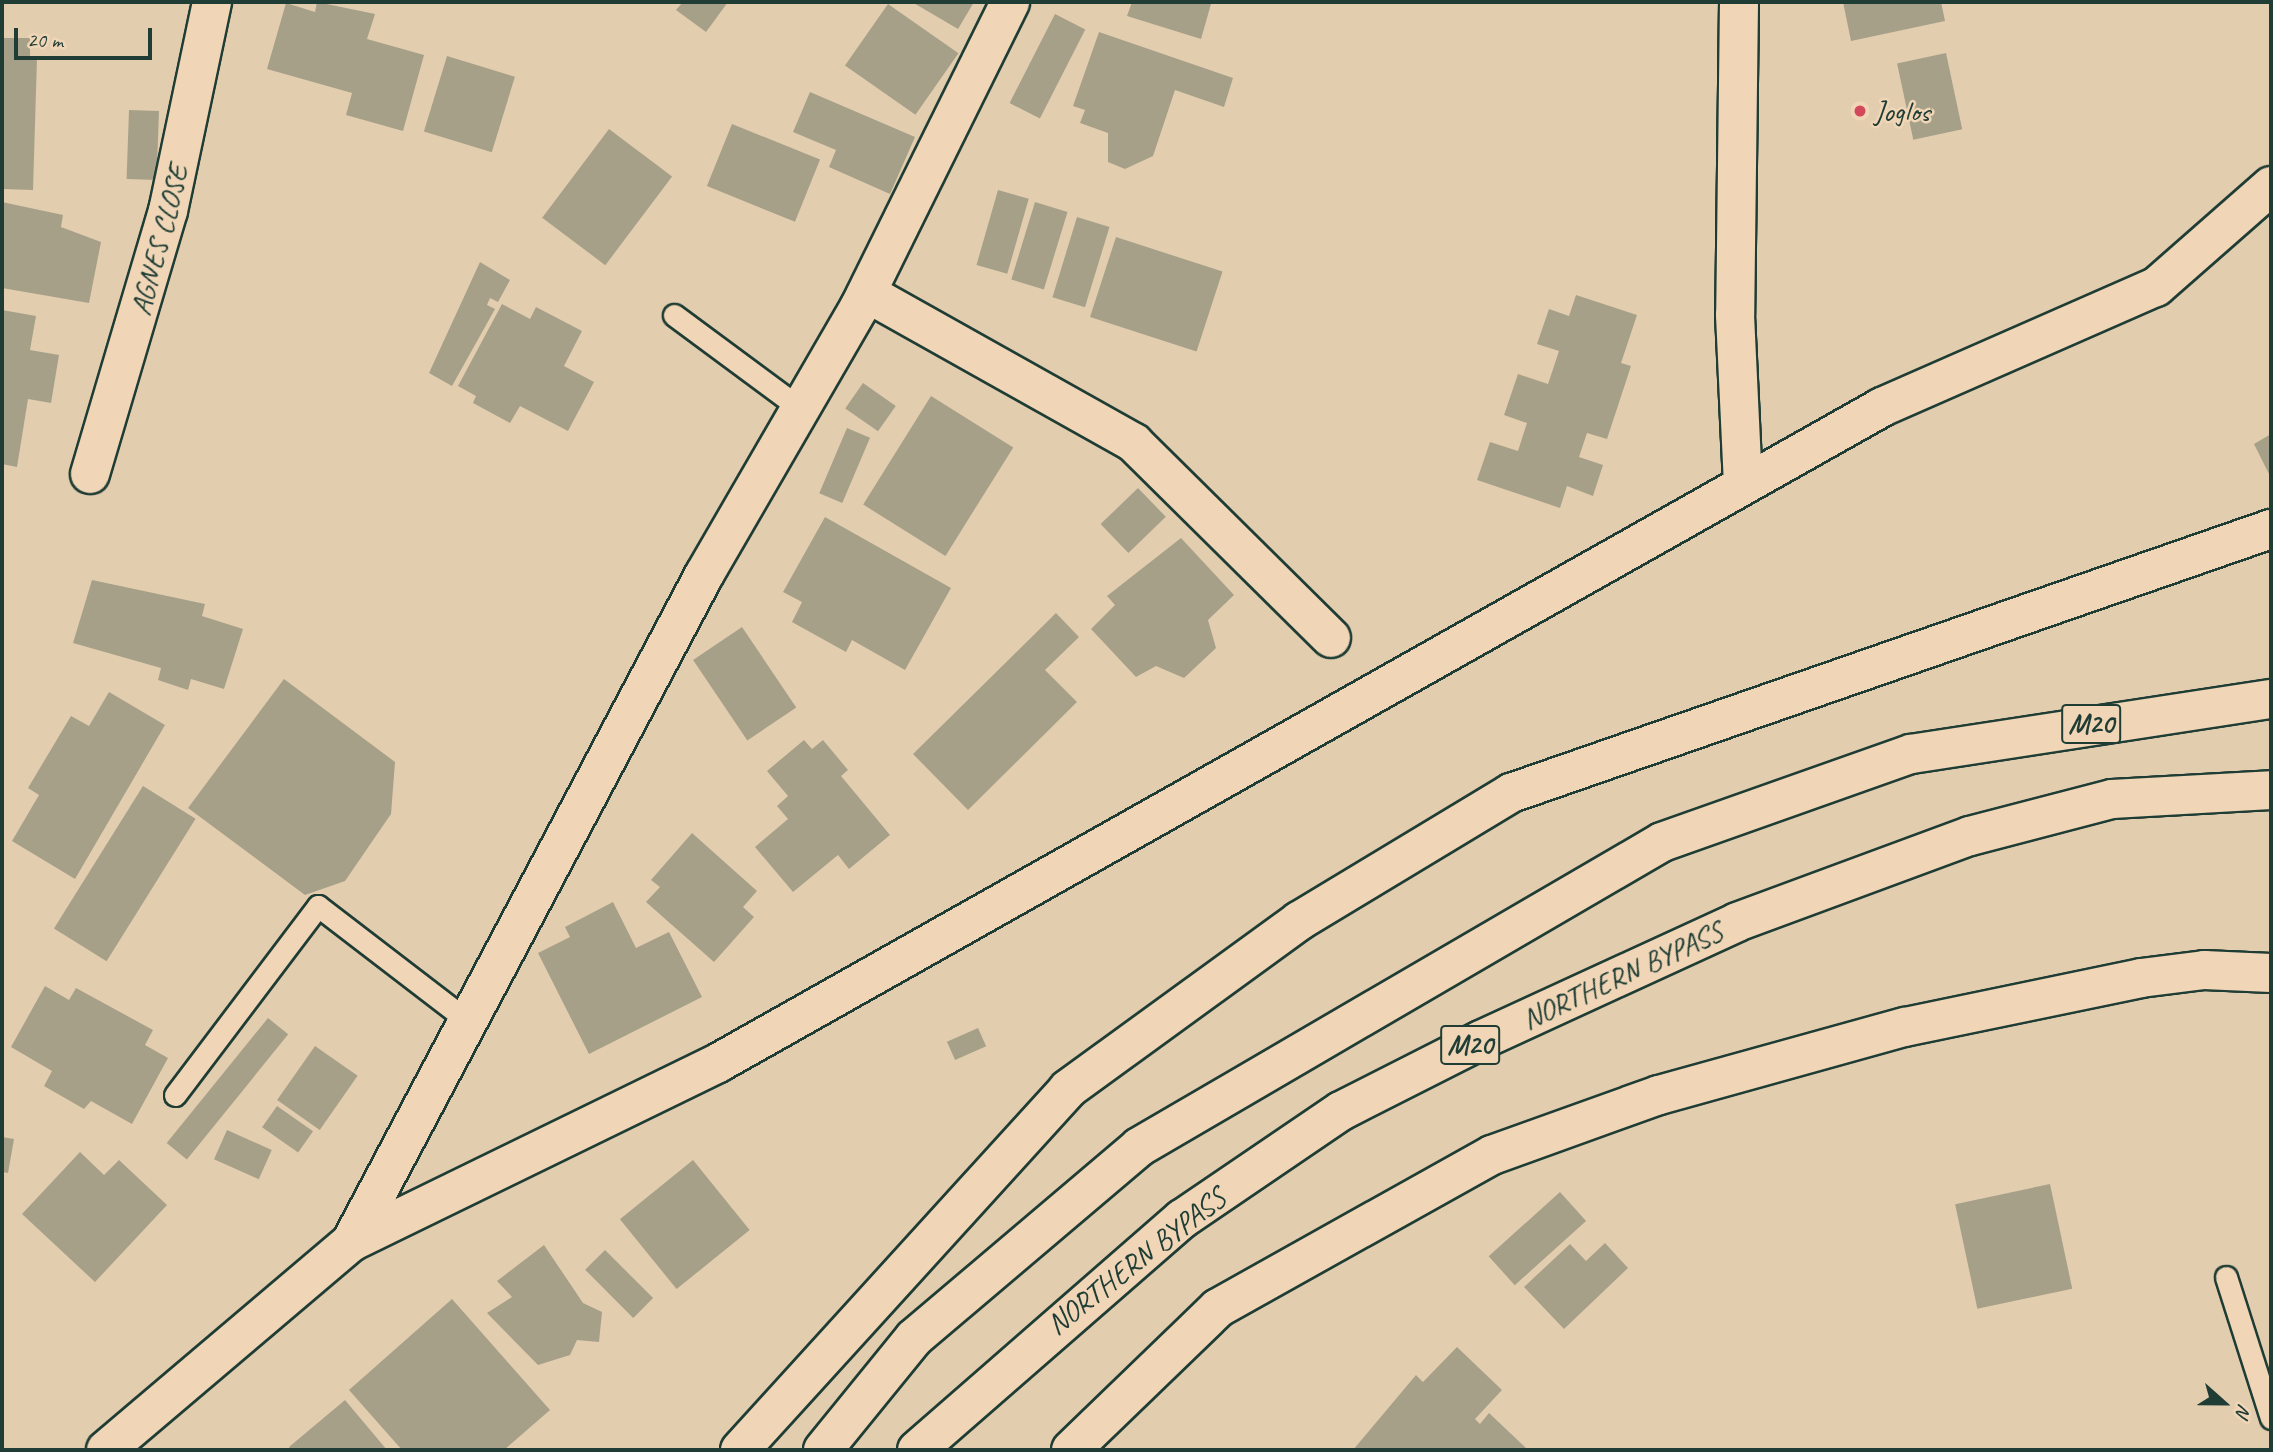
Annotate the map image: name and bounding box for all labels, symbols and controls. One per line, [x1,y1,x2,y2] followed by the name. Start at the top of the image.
[18,14,156,58] scale bar
[27,27,63,53] text: 20 m
[1874,93,1930,129] place label: Joglos
[1852,103,1868,119] marker: Joglos
[122,160,196,320] street label: AGNES CLOSE
[2060,700,2122,748] road number: M20
[1516,913,1728,1037] street label: NORTHERN BYPASS
[1438,1020,1502,1070] road number: M20
[1039,1180,1233,1342] street label: NORTHERN BYPASS
[2189,1368,2259,1438] north arrow
[2230,1401,2257,1420] text: N

